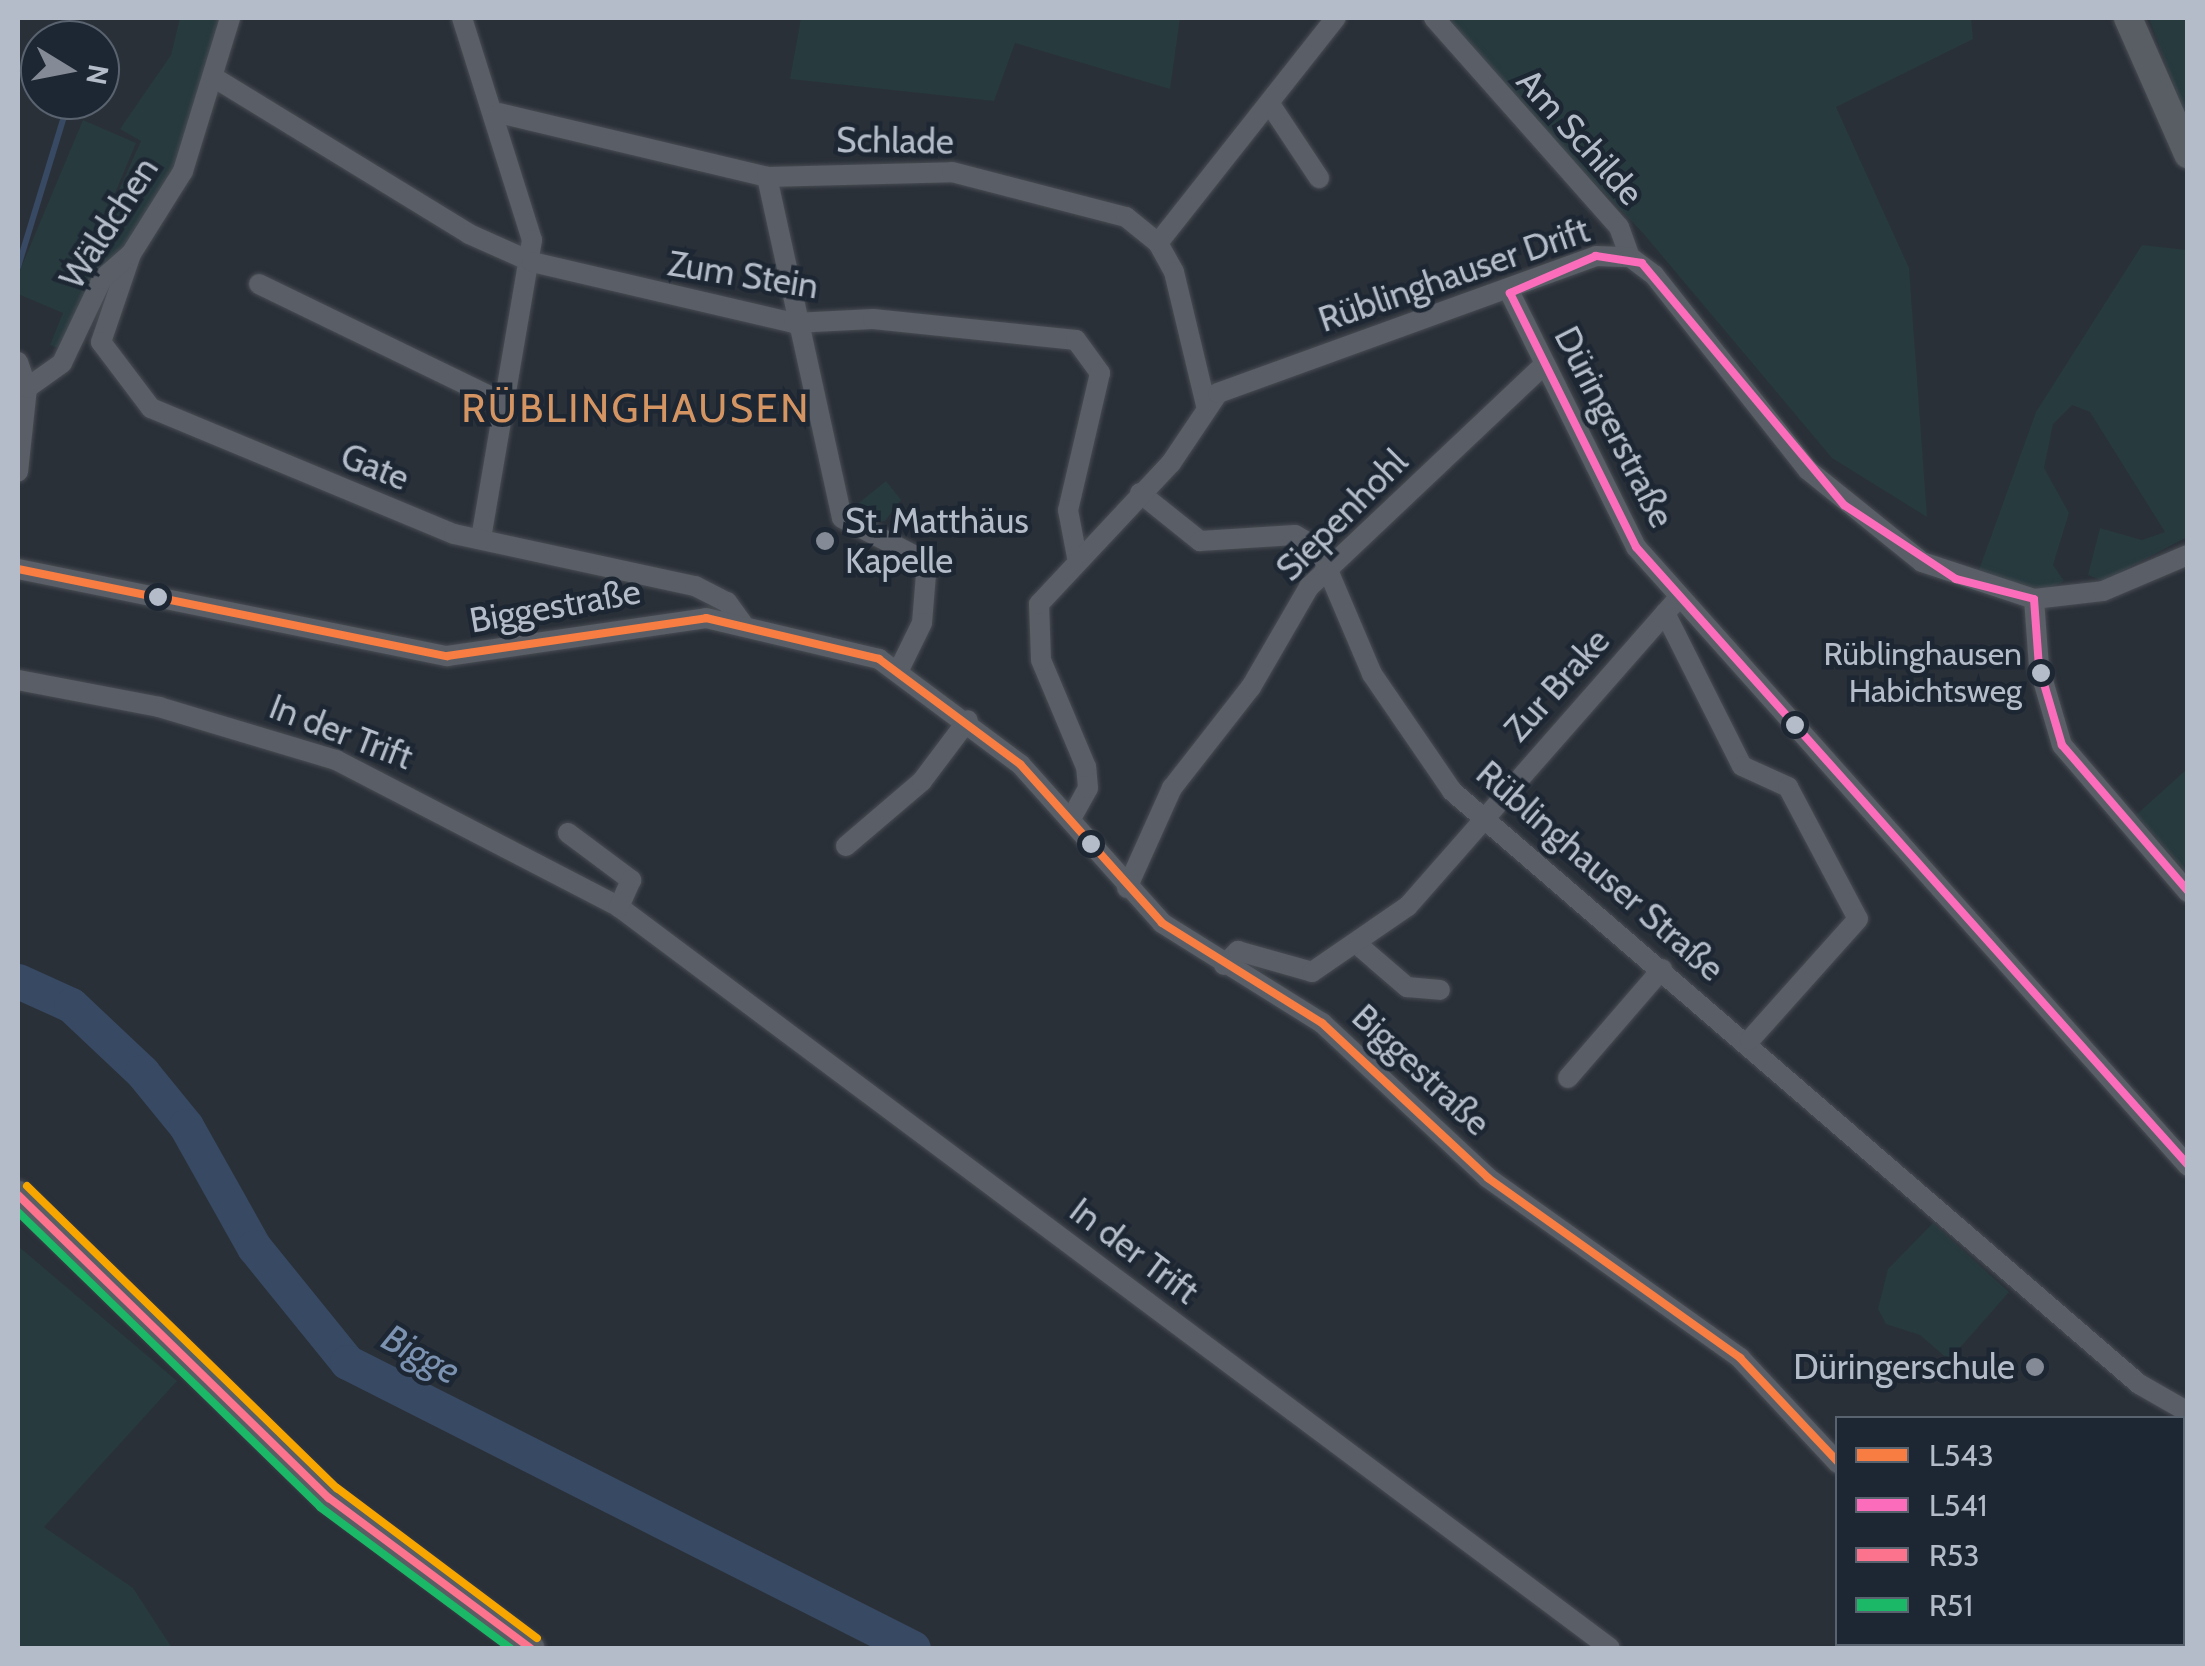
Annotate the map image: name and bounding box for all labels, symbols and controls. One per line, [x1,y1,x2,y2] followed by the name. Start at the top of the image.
[20,20,120,120] north arrow
[1508,60,1652,214] street label: Am Schilde
[79,62,116,88] text: N
[836,119,954,163] street label: Schlade
[51,149,167,297] street label: Wäldchen
[1313,209,1595,341] street label: Rüblinghauser Drift
[665,242,821,308] street label: Zum Stein
[1545,320,1683,534] street label: Düringerstraße
[461,384,811,432] district label: RÜBLINGHAUSEN
[335,435,415,499] street label: Gate
[1268,441,1416,589] street label: Siepenhohl
[845,500,1029,582] place label: St. Matthäus Kapelle
[814,530,836,552] marker: St. Matthäus Kapelle
[466,570,644,642] street label: Biggestraße
[148,587,168,607] unlabelled marker
[1496,620,1618,750] street label: Zur Brake
[1823,636,2022,711] place label: Rüblinghausen Habichtsweg
[2031,663,2051,683] marker: Rüblinghausen Habichtsweg
[264,686,418,778] street label: In der Trift
[1785,715,1805,735] unlabelled marker
[1468,752,1732,990] street label: Rüblinghauser Straße
[1081,834,1101,854] unlabelled marker
[1344,996,1498,1144] street label: Biggestraße
[1062,1189,1206,1313] street label: In der Trift
[374,1314,468,1394] water label: Bigge
[1793,1346,2015,1388] place label: Düringerschule
[2024,1356,2046,1378] marker: Düringerschule
[1835,1416,2185,1646] legend
[1929,1437,1994,1474] text: L543
[1929,1487,1987,1524] text: L541
[1929,1537,1980,1574] text: R53
[1929,1587,1973,1624] text: R51

